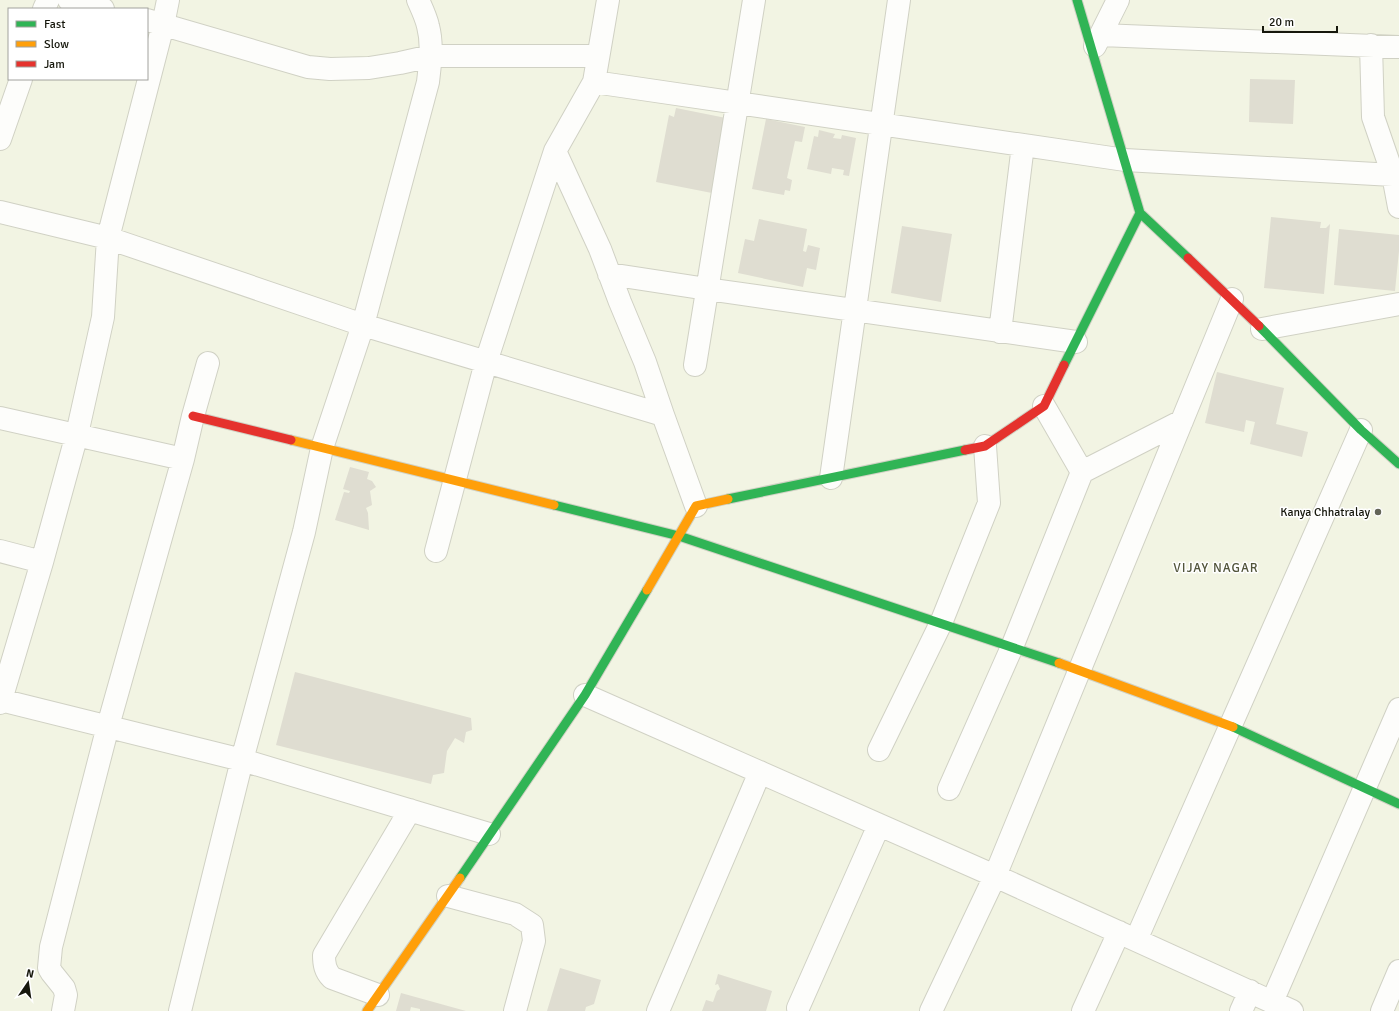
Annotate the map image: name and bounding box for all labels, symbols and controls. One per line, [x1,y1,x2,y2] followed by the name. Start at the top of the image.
[8,8,148,80] legend
[1263,8,1337,34] scale bar
[1269,15,1294,30] text: 20 m
[44,17,65,32] text: Fast
[44,37,69,52] text: Slow
[44,57,65,72] text: Jam
[1280,505,1370,520] place label: Kanya Chhatralay
[1373,507,1383,517] marker: Kanya Chhatralay
[1173,560,1259,576] district label: VIJAY NAGAR
[8,963,48,1003] north arrow
[25,967,35,981] text: N

